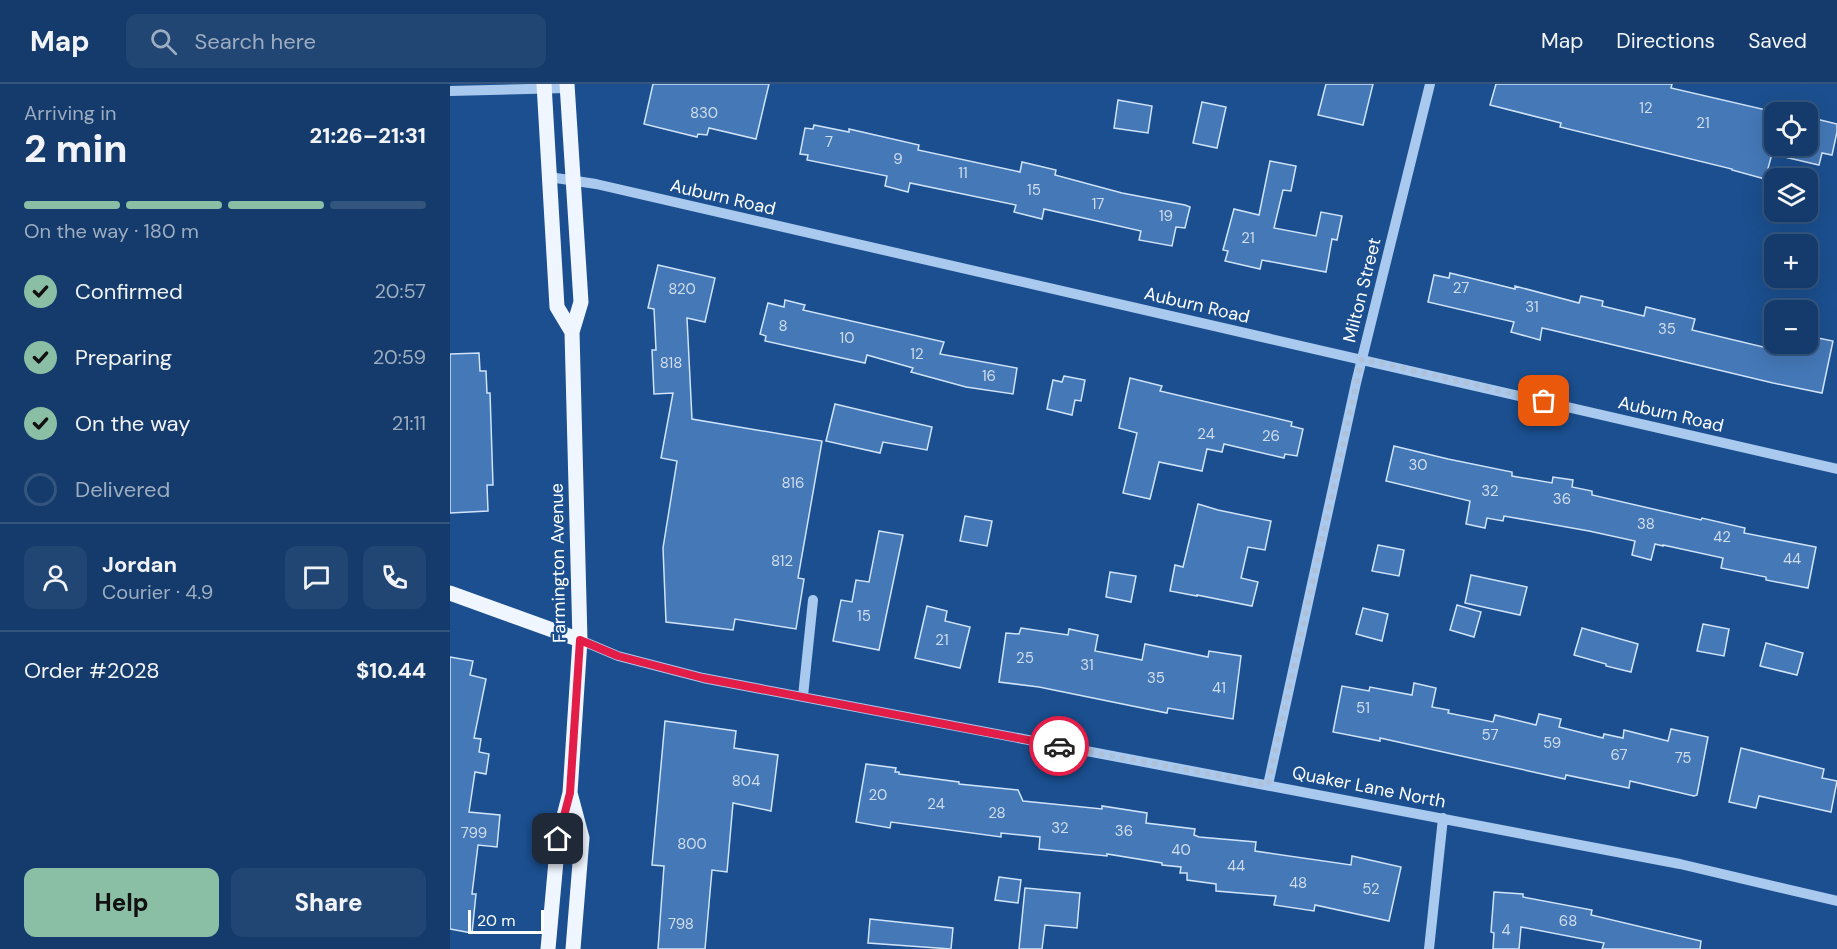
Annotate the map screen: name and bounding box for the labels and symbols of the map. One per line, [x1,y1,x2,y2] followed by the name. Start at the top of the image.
[1639,98,1653,118] house number: 12
[690,103,718,123] house number: 830
[1696,113,1710,133] house number: 21
[825,132,833,152] house number: 7
[893,149,903,169] house number: 9
[958,163,968,183] house number: 11
[668,173,778,221] street label: Auburn Road
[1027,180,1041,200] house number: 15
[1092,194,1104,214] house number: 17
[1159,206,1173,226] house number: 19
[1241,228,1255,248] house number: 21
[1337,235,1387,345] street label: Milton Street
[1453,278,1469,298] house number: 27
[668,279,696,299] house number: 820
[1142,281,1252,329] street label: Auburn Road
[1525,297,1539,317] house number: 31
[778,316,788,336] house number: 8
[1658,319,1676,339] house number: 35
[840,328,854,348] house number: 10
[910,344,924,364] house number: 12
[660,353,682,373] house number: 818
[982,366,996,386] house number: 16
[1518,375,1569,426] pin
[1616,390,1726,438] street label: Auburn Road
[1197,424,1215,444] house number: 24
[1262,426,1280,446] house number: 26
[1408,455,1428,475] house number: 30
[782,473,804,493] house number: 816
[1481,481,1499,501] house number: 32
[545,483,571,643] street label: Farmington Avenue
[1553,489,1571,509] house number: 36
[1637,514,1655,534] house number: 38
[1713,527,1731,547] house number: 42
[1783,549,1801,569] house number: 44
[771,551,793,571] house number: 812
[857,606,871,626] house number: 15
[935,630,949,650] house number: 21
[1016,648,1034,668] house number: 25
[1080,655,1094,675] house number: 31
[1147,668,1165,688] house number: 35
[1212,678,1226,698] house number: 41
[1356,698,1370,718] house number: 51
[1029,716,1089,776] courier
[1482,725,1498,745] house number: 57
[1543,733,1561,753] house number: 59
[1610,745,1628,765] house number: 67
[1675,748,1691,768] house number: 75
[1290,760,1448,814] street label: Quaker Lane North
[732,771,760,791] house number: 804
[869,785,887,805] house number: 20
[927,794,945,814] house number: 24
[988,803,1006,823] house number: 28
[532,813,583,864] pin
[1051,818,1069,838] house number: 32
[1115,821,1133,841] house number: 36
[461,823,487,843] house number: 799
[677,834,707,854] house number: 800
[1171,840,1191,860] house number: 40
[1227,856,1245,876] house number: 44
[1289,873,1307,893] house number: 48
[1362,879,1380,899] house number: 52
[468,907,544,934] scale bar
[1559,911,1577,931] house number: 68
[668,914,694,934] house number: 798
[1501,920,1511,940] house number: 4

